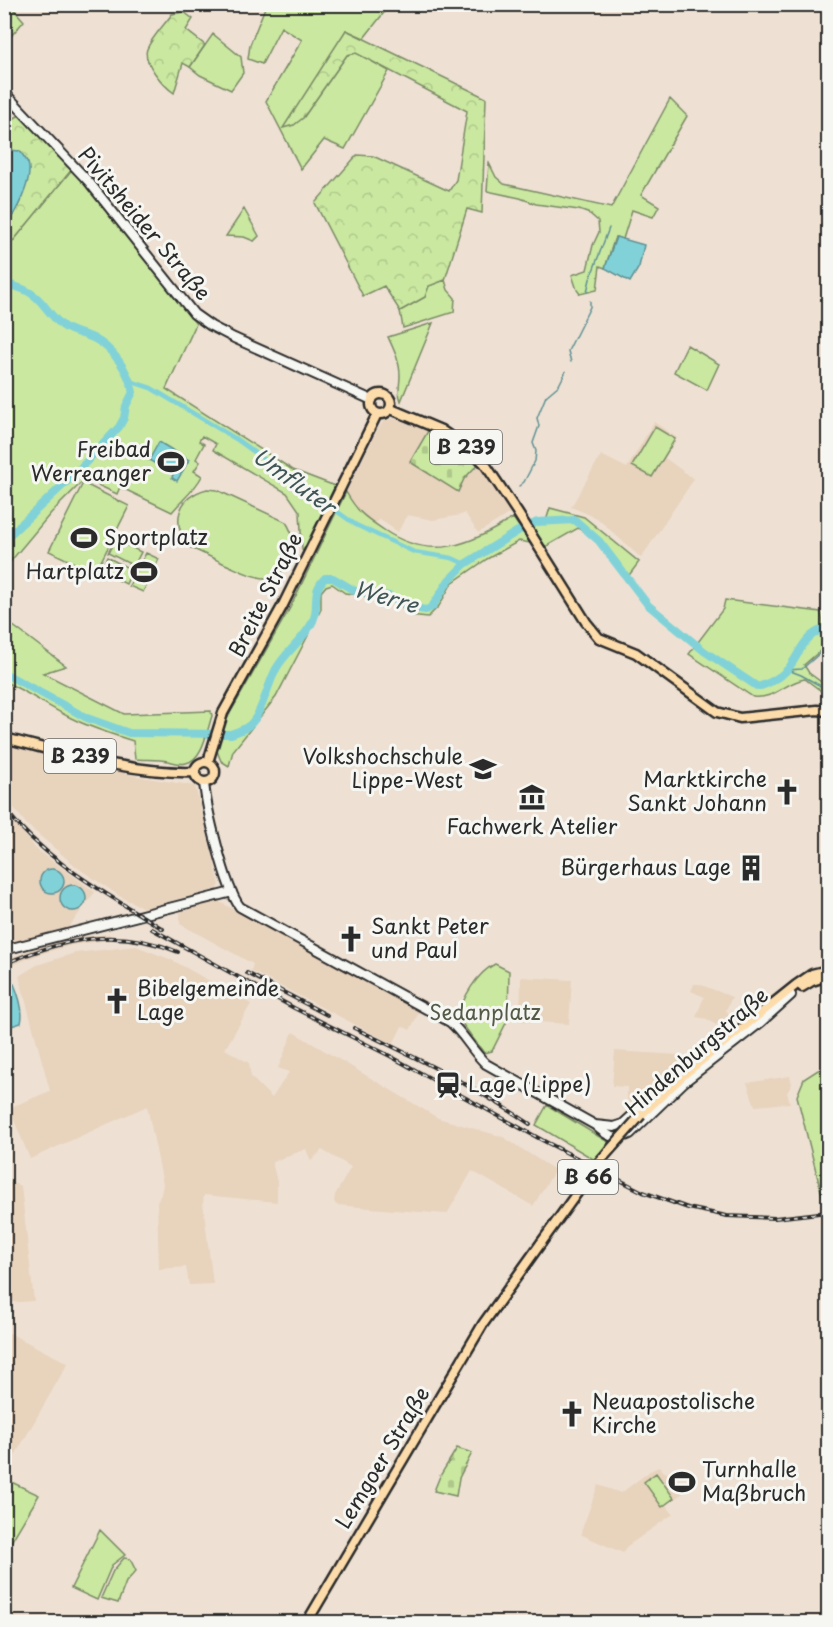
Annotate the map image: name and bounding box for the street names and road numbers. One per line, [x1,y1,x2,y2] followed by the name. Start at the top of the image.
[72,139,220,307] street label: Pivitsheider Straße
[430,430,502,464] road number: B 239
[219,526,309,662] street label: Breite Straße
[44,739,116,773] road number: B 239
[617,979,775,1122] street label: Hindenburgstraße
[558,1160,618,1194] road number: B 66
[326,1380,436,1534] street label: Lemgoer Straße

